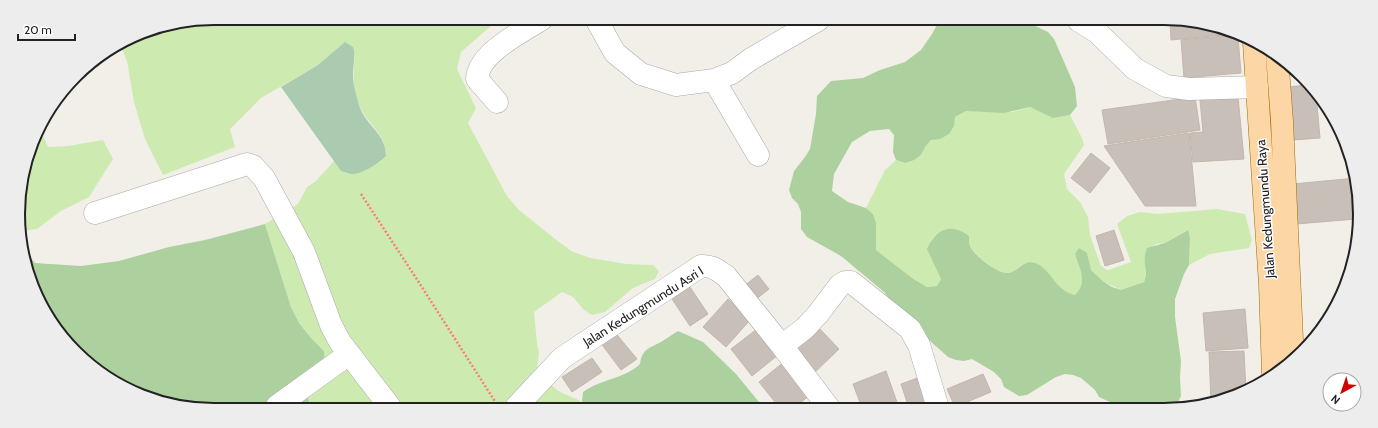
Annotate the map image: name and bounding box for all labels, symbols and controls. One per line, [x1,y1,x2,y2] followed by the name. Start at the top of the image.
[18,16,75,42] scale bar
[24,22,52,37] text: 20 m
[1252,138,1278,280] street label: Jalan Kedungmundu Raya
[579,262,706,350] street label: Jalan Kedungmundu Asri I
[1322,372,1362,412] north arrow
[1328,392,1343,408] text: N

